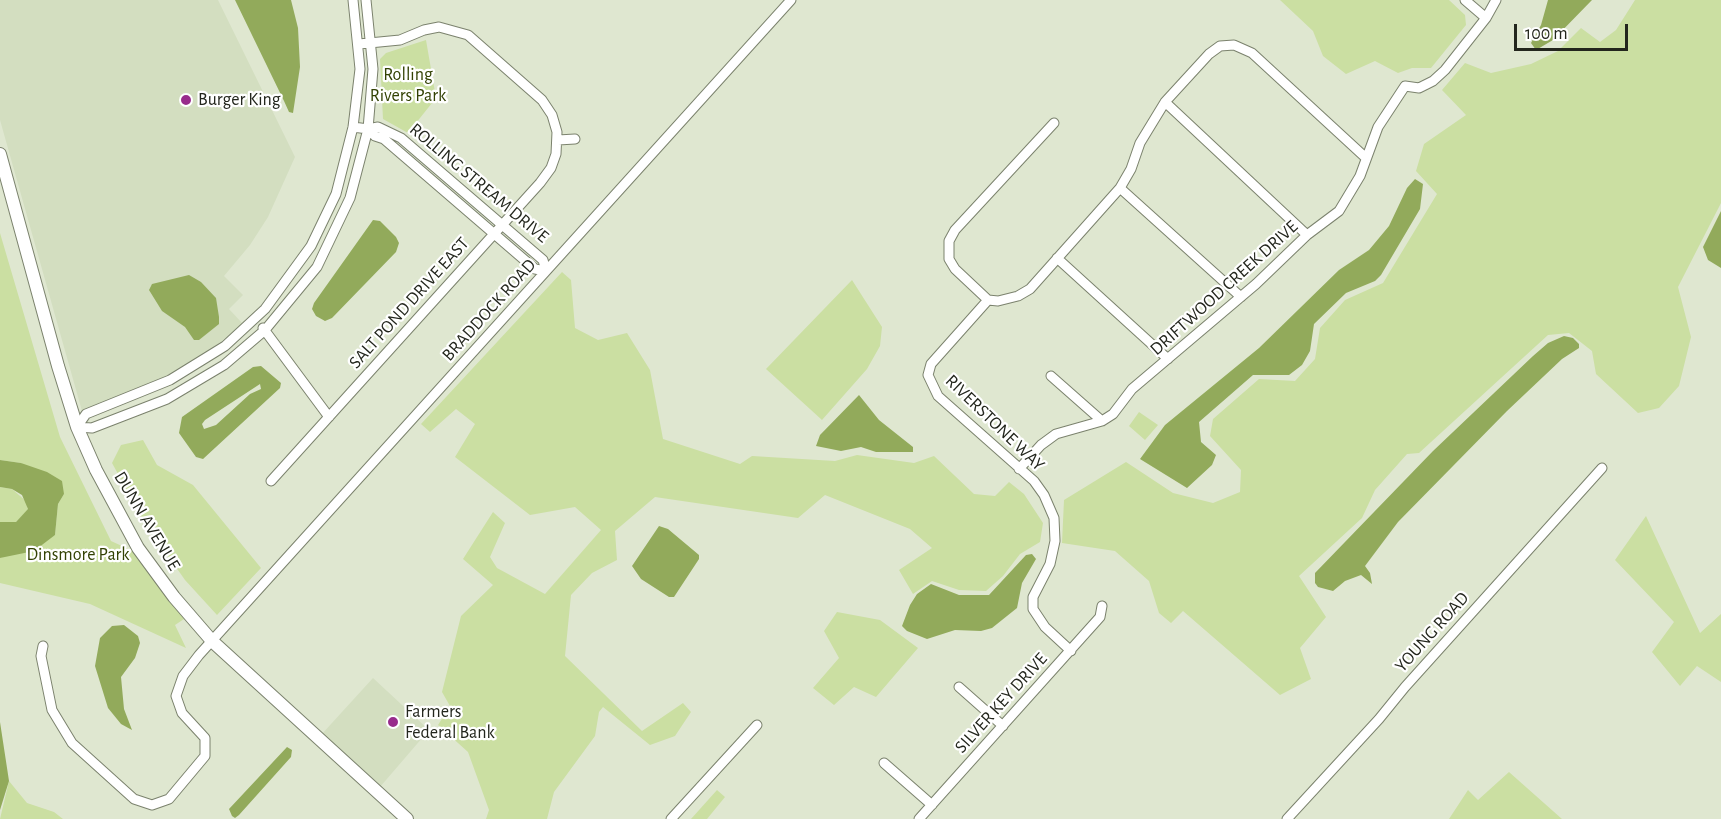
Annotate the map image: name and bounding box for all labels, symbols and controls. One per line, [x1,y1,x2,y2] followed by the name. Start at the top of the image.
[1517,12,1631,50] scale bar
[1525,25,1568,43] text: 100 m
[370,64,446,106] park label: Rolling Rivers Park
[198,89,281,111] place label: Burger King
[179,93,193,107] marker: Burger King
[405,118,553,248] street label: ROLLING STREAM DRIVE
[1146,216,1302,360] street label: DRIFTWOOD CREEK DRIVE
[344,233,474,373] street label: SALT POND DRIVE EAST
[437,254,541,366] street label: BRADDOCK ROAD
[941,370,1049,476] street label: RIVERSTONE WAY
[109,468,185,574] street label: DUNN AVENUE
[26,544,130,566] park label: Dinsmore Park
[1390,587,1474,677] street label: YOUNG ROAD
[950,648,1052,758] street label: SILVER KEY DRIVE
[405,701,495,744] place label: Farmers Federal Bank
[386,715,400,729] marker: Farmers Federal Bank

